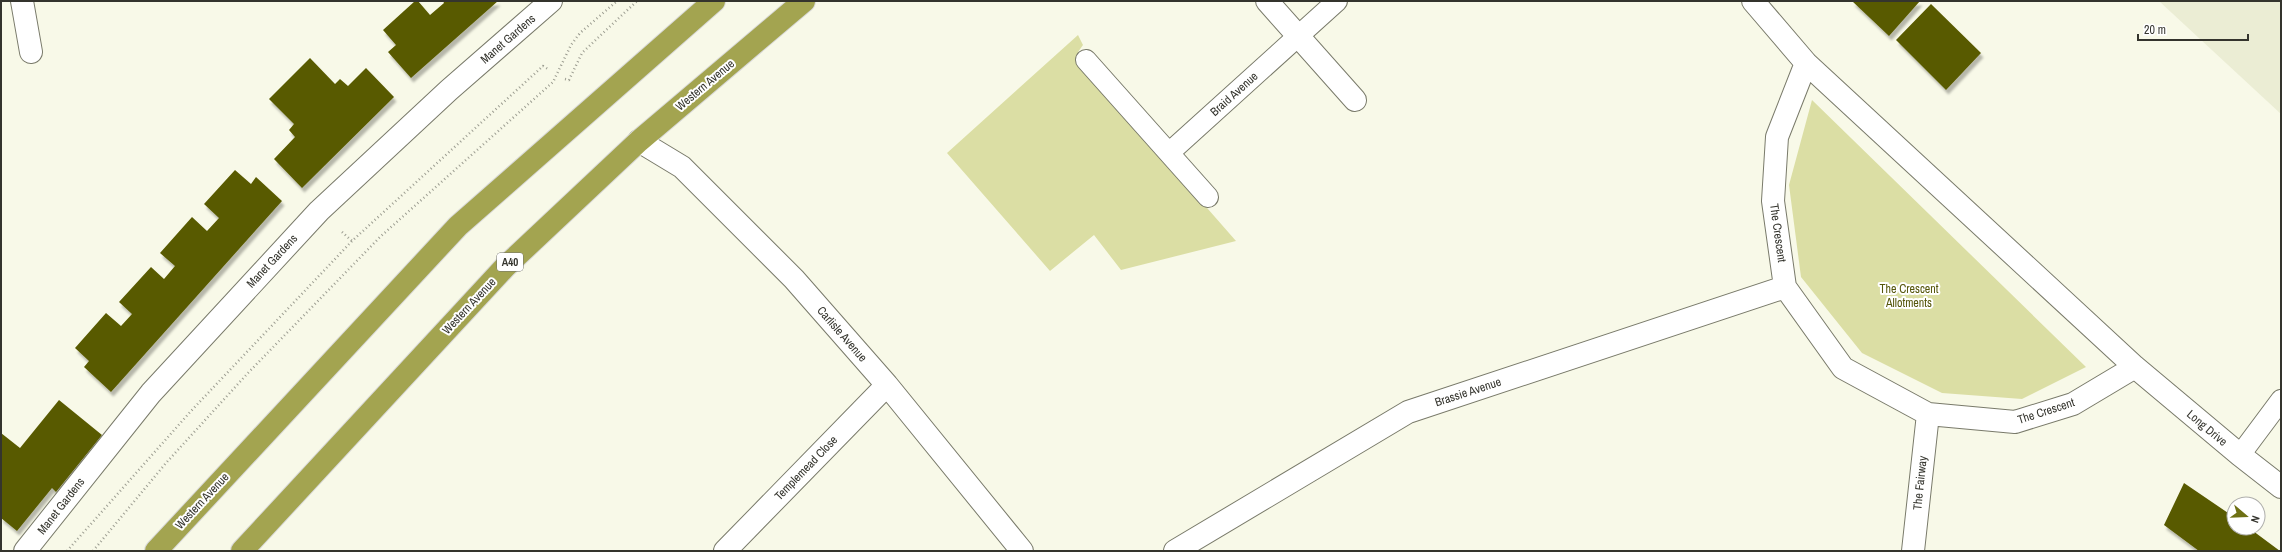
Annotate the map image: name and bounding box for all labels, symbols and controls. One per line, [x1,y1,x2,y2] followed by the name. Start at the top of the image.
[477,11,539,67] street label: Manet Gardens
[2138,16,2248,42] scale bar
[2144,22,2166,38] text: 20 m
[672,56,738,114] street label: Western Avenue
[1207,68,1261,120] street label: Braid Avenue
[1766,203,1790,264] street label: The Crescent
[243,231,301,291] street label: Manet Gardens
[497,253,523,271] road number: A40
[439,274,499,338] street label: Western Avenue
[1879,281,1939,311] park label: The Crescent Allotments
[813,303,871,365] street label: Carlisle Avenue
[1433,374,1503,410] street label: Brassie Avenue
[2015,394,2077,428] street label: The Crescent
[2183,406,2231,450] street label: Long Drive
[771,432,841,504] street label: Templemead Close
[1909,455,1931,511] street label: The Fairway
[172,469,232,533] street label: Western Avenue
[34,474,88,538] street label: Manet Gardens
[2226,496,2266,536] north arrow
[2248,514,2263,525] text: N

